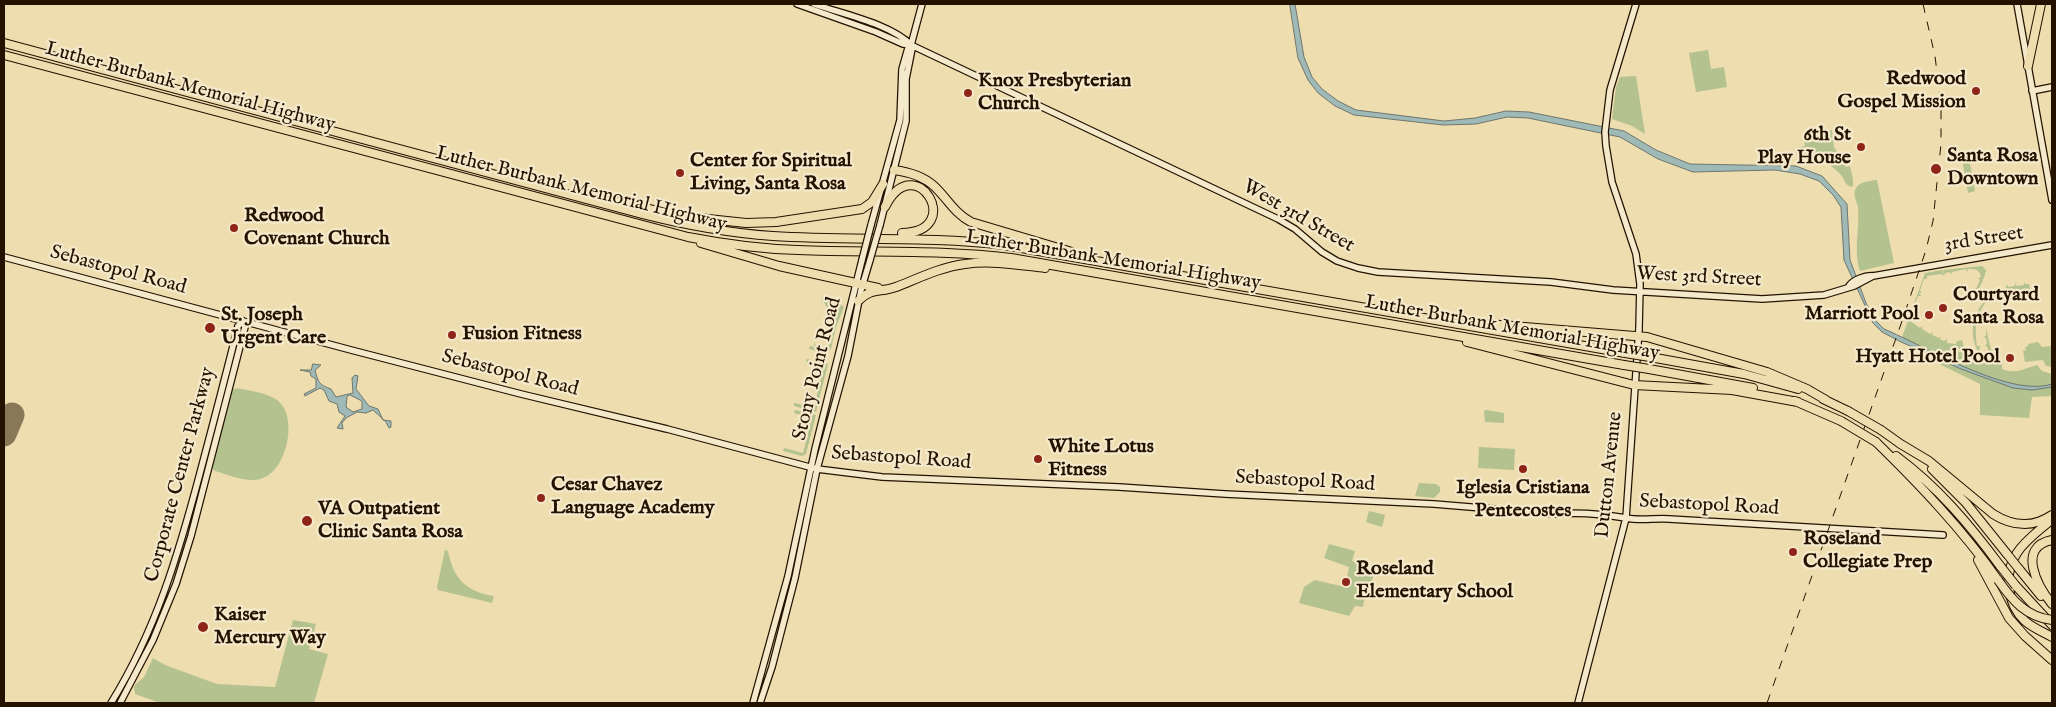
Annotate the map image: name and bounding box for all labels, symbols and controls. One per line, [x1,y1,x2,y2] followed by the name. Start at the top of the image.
[42,38,338,138] street label: Luther Burbank Memorial Highway
[1838,68,1966,115] place label: Redwood Gospel Mission
[978,70,1131,117] place label: Knox Presbyterian Church
[1970,85,1982,97] marker: Redwood Gospel Mission
[962,87,974,99] marker: Knox Presbyterian Church
[1757,124,1851,171] place label: 6th St Play House
[1855,141,1867,153] marker: 6th St Play House
[433,142,729,238] street label: Luther Burbank Memorial Highway
[1947,145,2039,192] place label: Santa Rosa Downtown
[690,150,852,197] place label: Center for Spiritual Living, Santa Rosa
[1929,162,1943,176] marker: Santa Rosa Downtown
[674,167,686,179] marker: Center for Spiritual Living, Santa Rosa
[1238,175,1358,259] street label: West 3rd Street
[244,205,390,252] place label: Redwood Covenant Church
[228,222,240,234] marker: Redwood Covenant Church
[1943,222,2025,258] street label: 3rd Street
[963,226,1263,296] street label: Luther Burbank Memorial Highway
[47,241,189,301] street label: Sebastopol Road
[1636,263,1762,293] street label: West 3rd Street
[1953,284,2044,331] place label: Courtyard Santa Rosa
[1363,291,1661,367] street label: Luther Burbank Memorial Highway
[789,295,847,443] street label: Stony Point Road
[1937,302,1949,314] marker: Courtyard Santa Rosa
[1805,303,1919,327] place label: Marriott Pool
[221,304,326,351] place label: St. Joseph Urgent Care
[1923,309,1935,321] marker: Marriott Pool
[203,321,217,335] marker: St. Joseph Urgent Care
[462,323,582,347] place label: Fusion Fitness
[446,329,458,341] marker: Fusion Fitness
[439,345,581,403] street label: Sebastopol Road
[1855,346,2000,370] place label: Hyatt Hotel Pool
[2004,352,2016,364] marker: Hyatt Hotel Pool
[141,365,221,585] street label: Corporate Center Parkway
[1591,411,1629,539] street label: Dutton Avenue
[1048,436,1154,483] place label: White Lotus Fitness
[830,442,972,476] street label: Sebastopol Road
[1032,453,1044,465] marker: White Lotus Fitness
[1517,463,1529,475] marker: Iglesia Cristiana Pentecostes
[1234,466,1376,498] street label: Sebastopol Road
[551,474,714,521] place label: Cesar Chavez Language Academy
[1456,477,1590,524] place label: Iglesia Cristiana Pentecostes
[1638,490,1780,522] street label: Sebastopol Road
[535,492,547,504] marker: Cesar Chavez Language Academy
[318,498,463,545] place label: VA Outpatient Clinic Santa Rosa
[300,514,314,528] marker: VA Outpatient Clinic Santa Rosa
[1803,528,1932,575] place label: Roseland Collegiate Prep
[1787,546,1799,558] marker: Roseland Collegiate Prep
[1356,558,1513,605] place label: Roseland Elementary School
[1340,576,1352,588] marker: Roseland Elementary School
[214,604,326,651] place label: Kaiser Mercury Way
[196,620,210,634] marker: Kaiser Mercury Way

